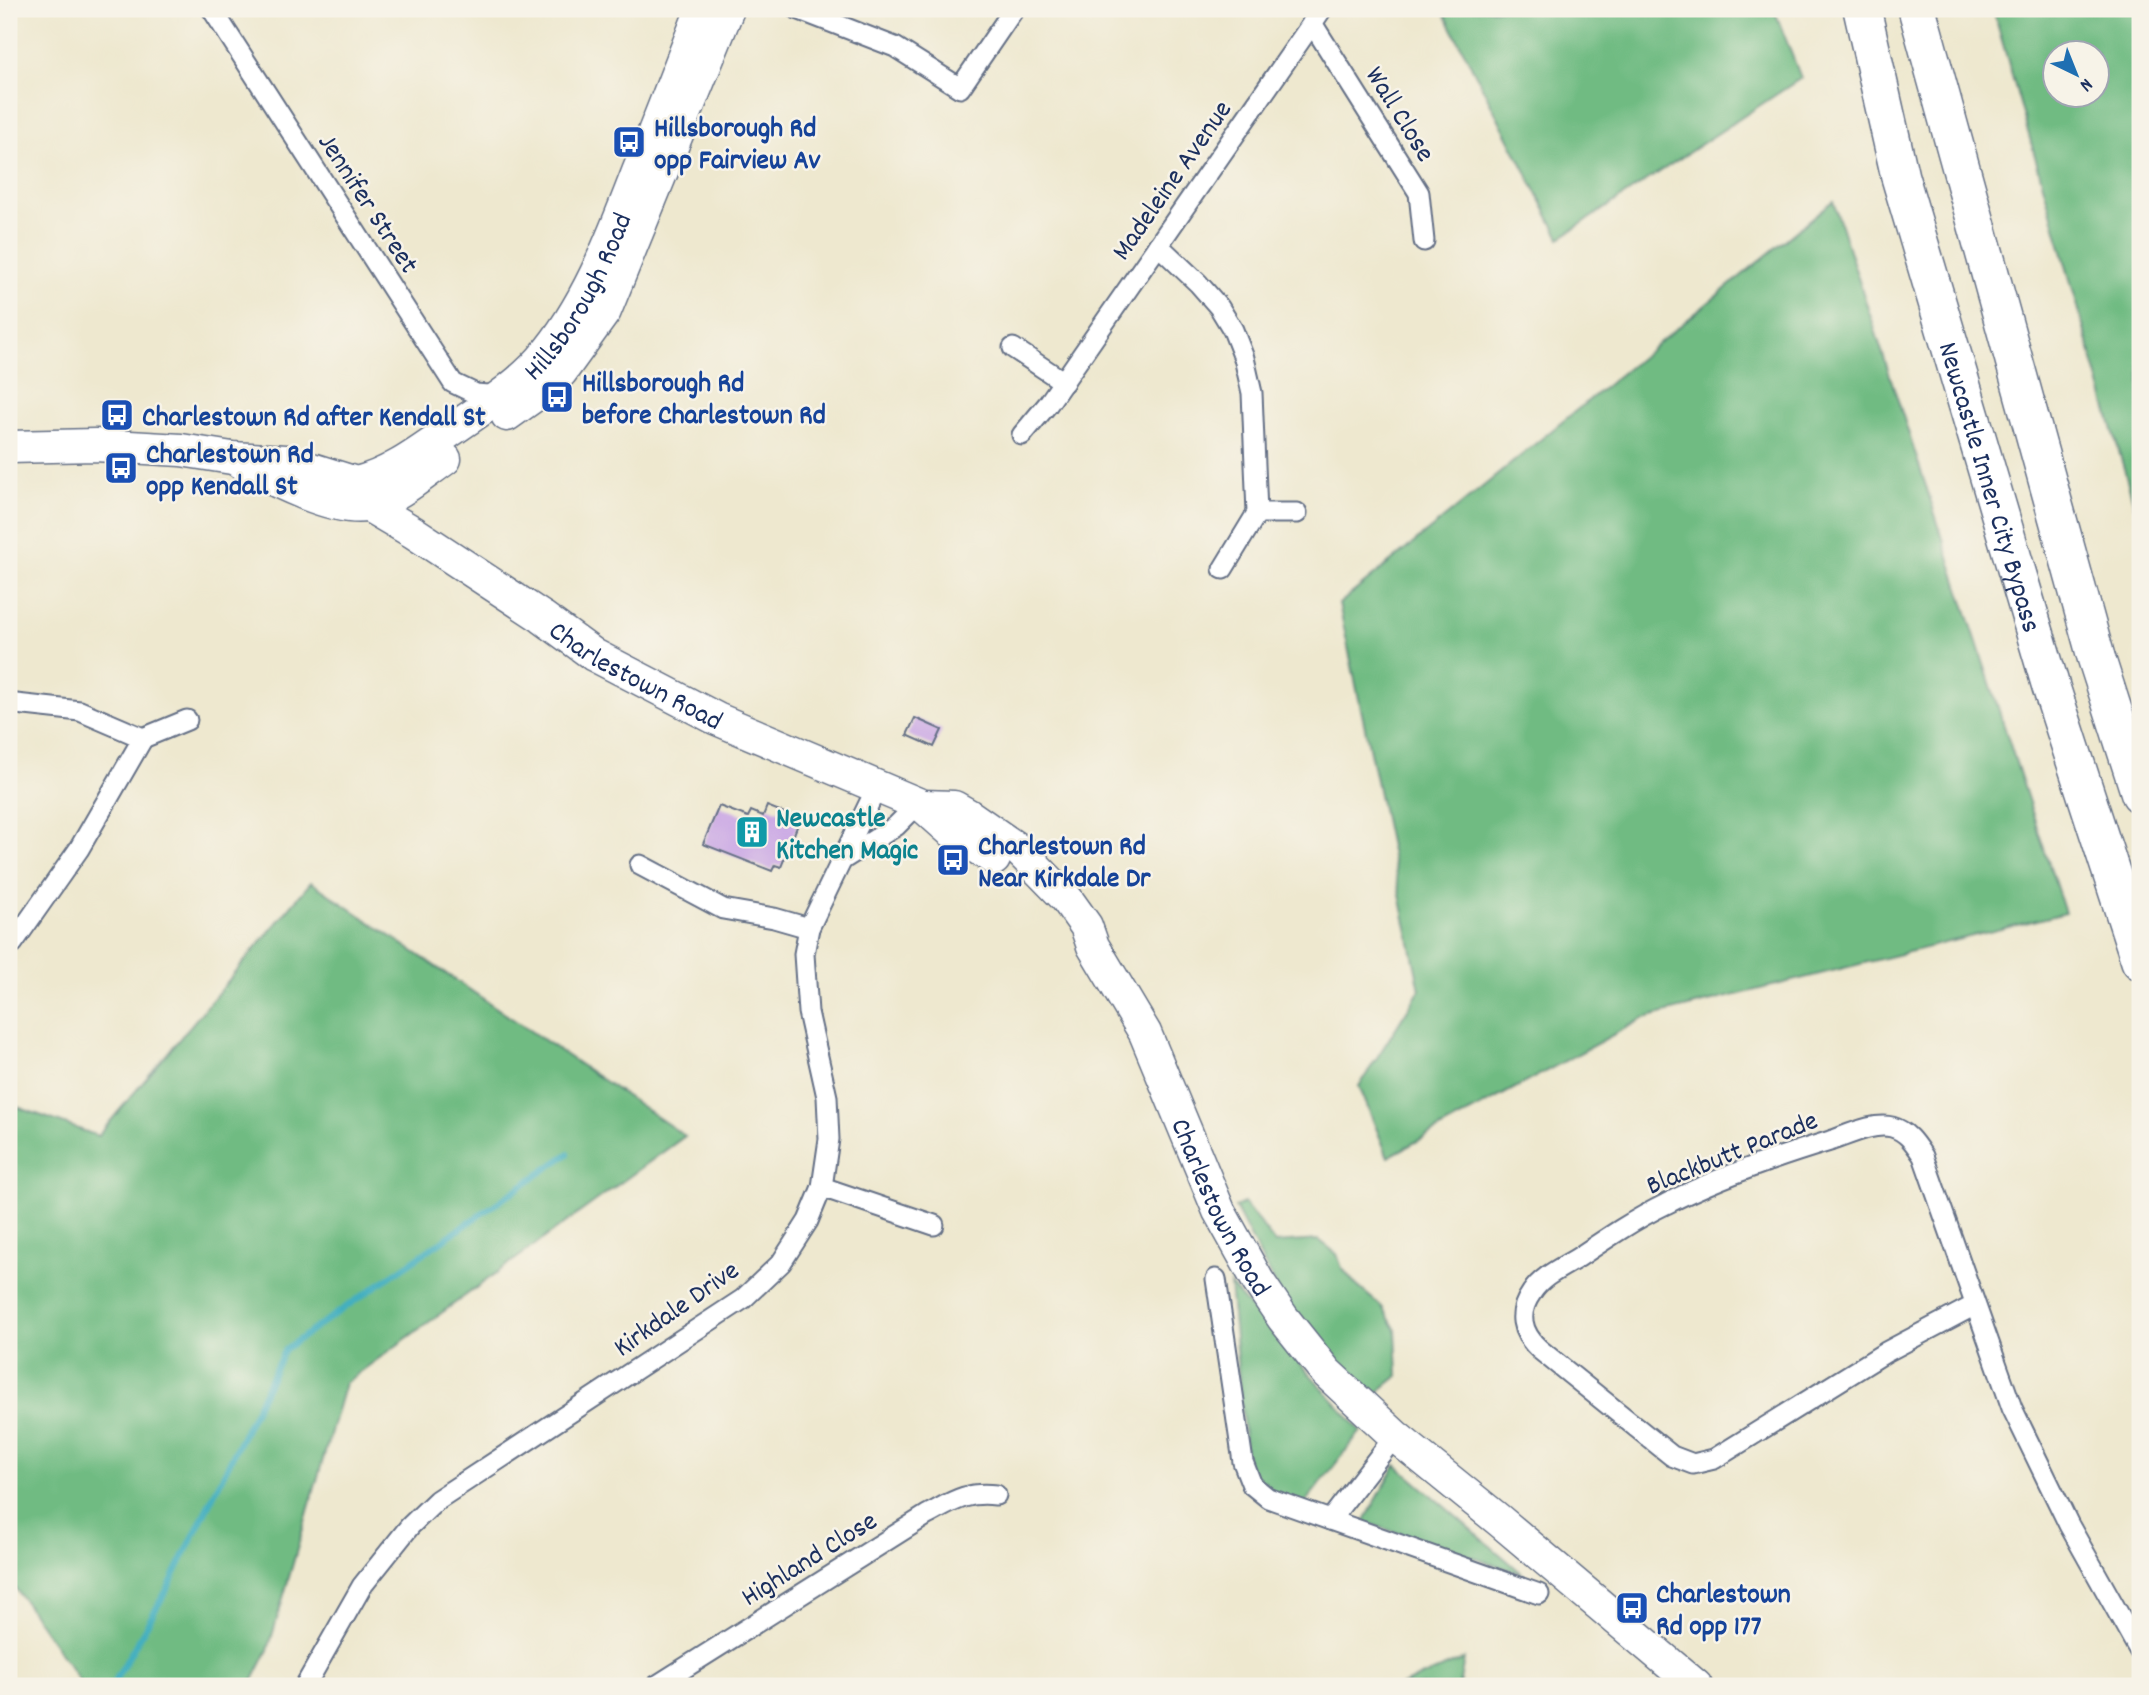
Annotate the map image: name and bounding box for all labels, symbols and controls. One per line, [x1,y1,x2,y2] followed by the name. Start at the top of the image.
[2040,38,2110,108] north arrow
[1353,60,1443,171] street label: Wall Close
[2073,71,2098,97] text: N
[1104,94,1244,270] street label: Madeleine Avenue
[654,111,821,183] place label: Hillsborough Rd opp Fairview Av
[610,123,648,161] bus stop icon: Hillsborough Rd opp Fairview Av
[305,127,426,283] street label: Jennifer Street
[516,208,645,392] street label: Hillsborough Road
[1925,338,2049,638] street label: Newcastle Inner City Bypass
[582,366,826,438] place label: Hillsborough Rd before Charlestown Rd
[538,378,576,416] bus stop icon: Hillsborough Rd before Charlestown Rd
[98,396,136,434] bus stop icon: Charlestown Rd after Kendall St
[142,400,486,440] place label: Charlestown Rd after Kendall St
[146,437,314,509] place label: Charlestown Rd opp Kendall St
[102,449,140,487] bus stop icon: Charlestown Rd opp Kendall St
[539,613,728,743] street label: Charlestown Road
[776,801,918,873] place label: Newcastle Kitchen Magic
[733,813,771,851] building icon: Newcastle Kitchen Magic
[978,829,1151,901] place label: Charlestown Rd Near Kirkdale Dr
[934,841,972,879] bus stop icon: Charlestown Rd Near Kirkdale Dr
[1641,1103,1825,1208] street label: Blackbutt Parade
[1158,1113,1278,1306] street label: Charlestown Road
[607,1253,749,1369] street label: Kirkdale Drive
[735,1504,887,1619] street label: Highland Close
[1656,1577,1791,1649] place label: Charlestown Rd opp 177
[1613,1589,1651,1627] bus stop icon: Charlestown Rd opp 177

